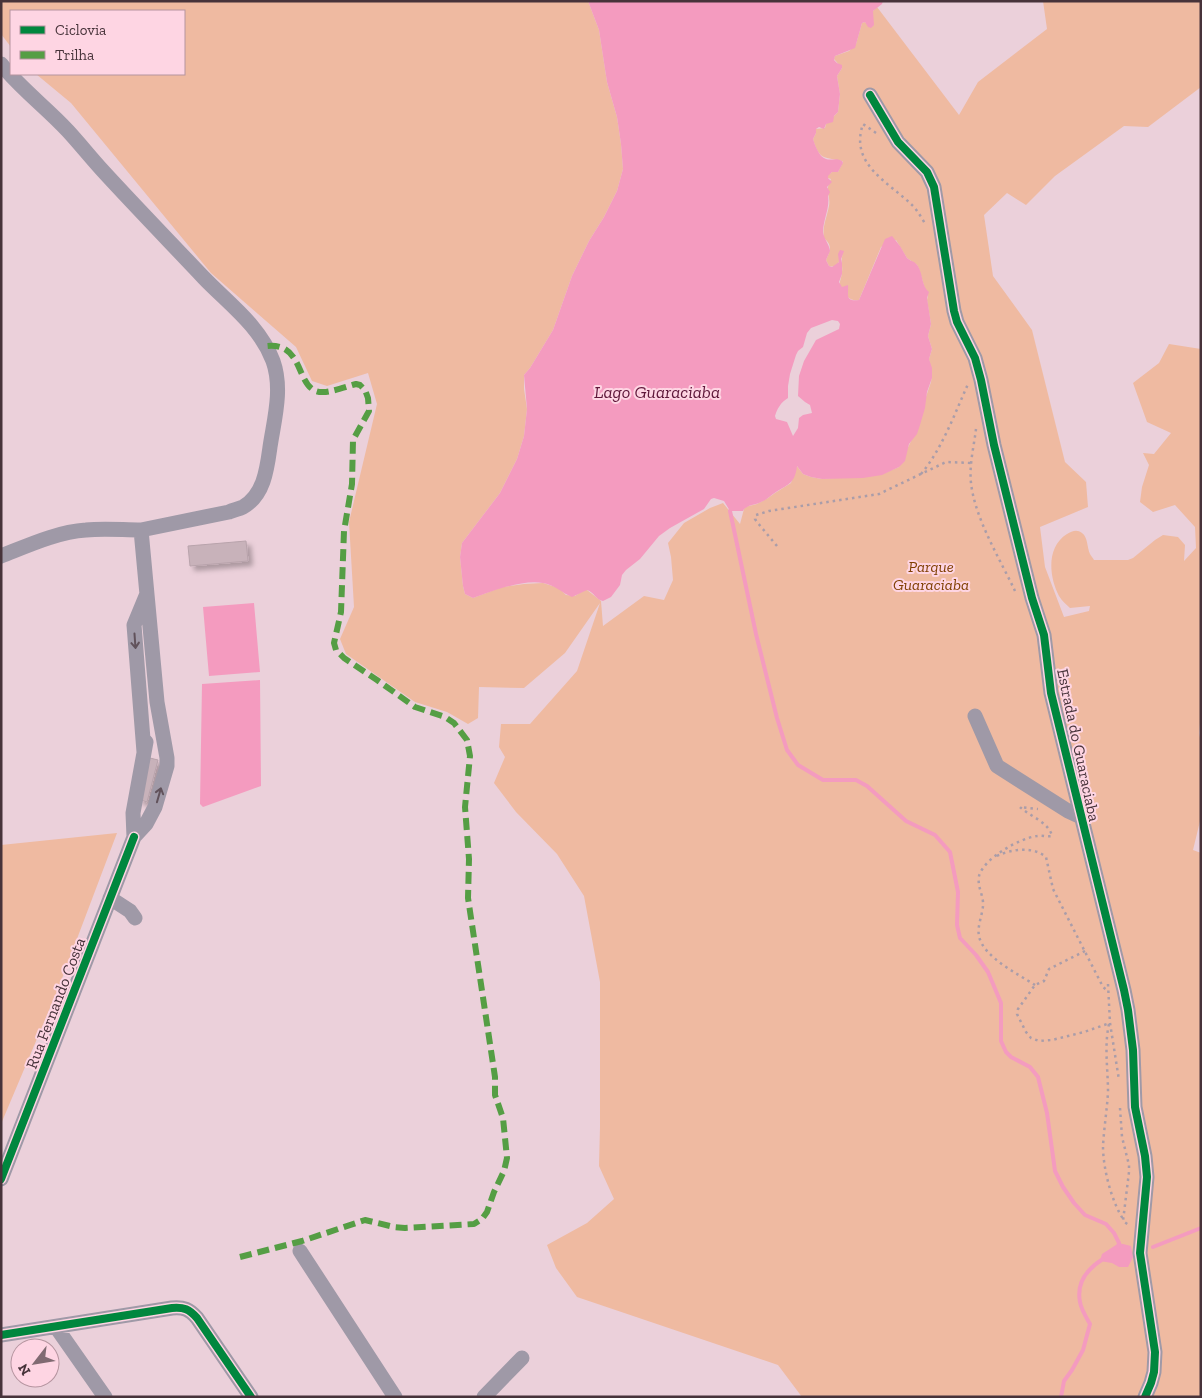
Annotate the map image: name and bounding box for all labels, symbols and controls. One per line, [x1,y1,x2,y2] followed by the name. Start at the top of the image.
[10,10,185,75] legend
[55,21,106,39] text: Ciclovia
[55,46,94,64] text: Trilha
[594,381,720,403] water label: Lago Guaraciaba
[893,557,969,594] park label: Parque Guaraciaba
[131,632,140,648] one-way arrow
[1053,667,1104,823] street label: Estrada do Guaraciaba
[154,788,164,804] one-way arrow
[22,935,89,1071] street label: Rua Fernando Costa
[10,1338,60,1388] north arrow
[14,1360,34,1378] text: N

